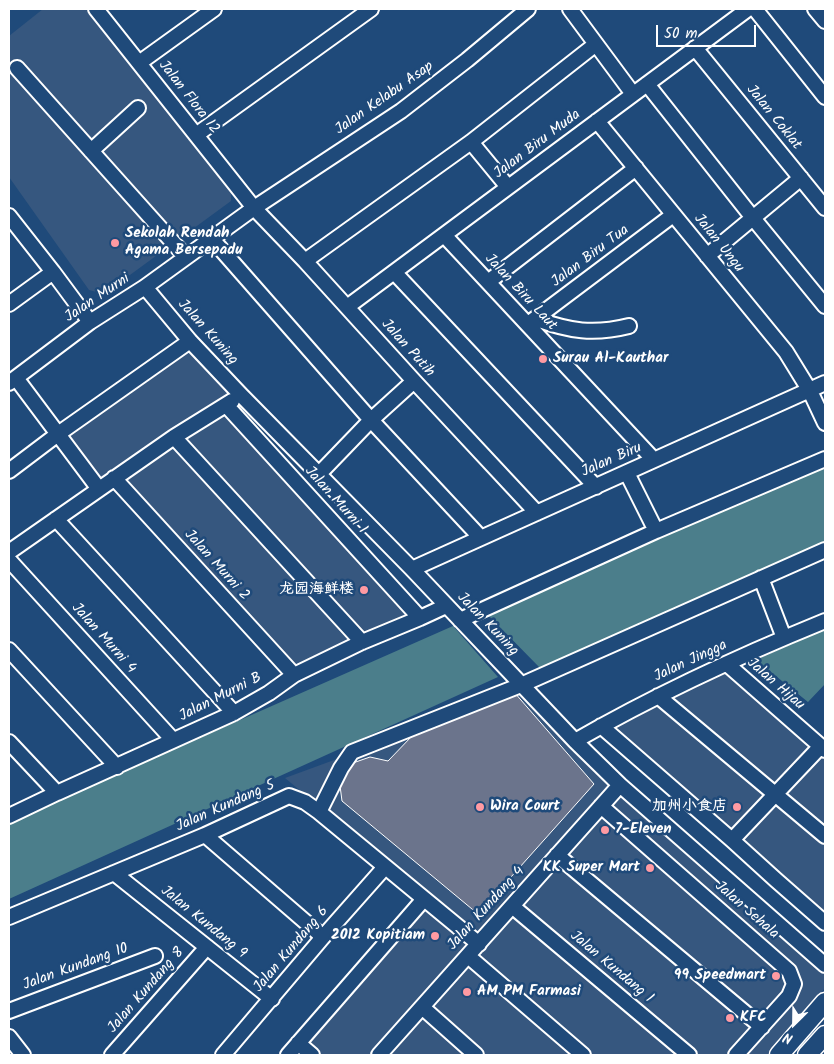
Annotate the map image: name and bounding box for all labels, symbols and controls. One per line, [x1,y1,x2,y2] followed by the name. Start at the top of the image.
[659,15,759,47] scale bar
[664,22,698,46] text: 50 m
[154,58,222,138] street label: Jalan Flora 12
[332,58,438,140] street label: Jalan Kelabu Asap
[741,82,805,154] street label: Jalan Coklat
[491,107,585,183] street label: Jalan Biru Muda
[689,211,747,277] street label: Jalan Ungu
[549,222,633,292] street label: Jalan Biru Tua
[125,225,243,260] place label: Sekolah Rendah Agama Bersepadu
[109,237,121,249] marker: Sekolah Rendah Agama Bersepadu
[480,251,560,335] street label: Jalan Biru Laut
[62,271,134,327] street label: Jalan Murni
[173,297,241,369] street label: Jalan Kuning
[376,316,438,382] street label: Jalan Putih
[553,350,668,368] place label: Surau Al-Kauthar
[537,353,549,365] marker: Surau Al-Kauthar
[579,440,645,482] street label: Jalan Biru
[300,463,370,539] street label: Jalan Murni 1
[180,527,252,605] street label: Jalan Murni 2
[279,581,354,599] place label: 龙园海鲜楼
[358,584,370,596] marker: 龙园海鲜楼
[452,589,522,661] street label: Jalan Kuning
[67,600,139,678] street label: Jalan Murni 4
[652,637,730,687] street label: Jalan Jingga
[743,655,807,715] street label: Jalan Hijau
[177,670,265,726] street label: Jalan Murni B
[174,777,278,837] street label: Jalan Kundang 5
[490,798,560,816] place label: Wira Court
[652,798,727,816] place label: 加州小食店
[474,801,486,813] marker: Wira Court
[731,801,743,813] marker: 加州小食店
[615,821,672,839] place label: 7-Eleven
[599,824,611,836] marker: 7-Eleven
[543,859,640,877] place label: KK Super Mart
[644,862,656,874] marker: KK Super Mart
[445,863,529,955] street label: Jalan Kundang 4
[710,878,782,944] street label: Jalan Sehala
[156,883,250,963] street label: Jalan Kundang 9
[251,903,333,997] street label: Jalan Kundang 6
[331,927,425,945] place label: 2012 Kopitiam
[566,928,656,1008] street label: Jalan Kundang 1
[429,930,441,942] marker: 2012 Kopitiam
[21,941,131,995] street label: Jalan Kundang 10
[105,945,189,1037] street label: Jalan Kundang 8
[674,967,766,985] place label: 99 Speedmart
[770,970,782,982] marker: 99 Speedmart
[477,983,581,1001] place label: AM PM Farmasi
[461,986,473,998] marker: AM PM Farmasi
[769,999,819,1049] north arrow
[740,1009,766,1027] place label: KFC
[724,1012,736,1024] marker: KFC
[780,1026,797,1050] text: N

